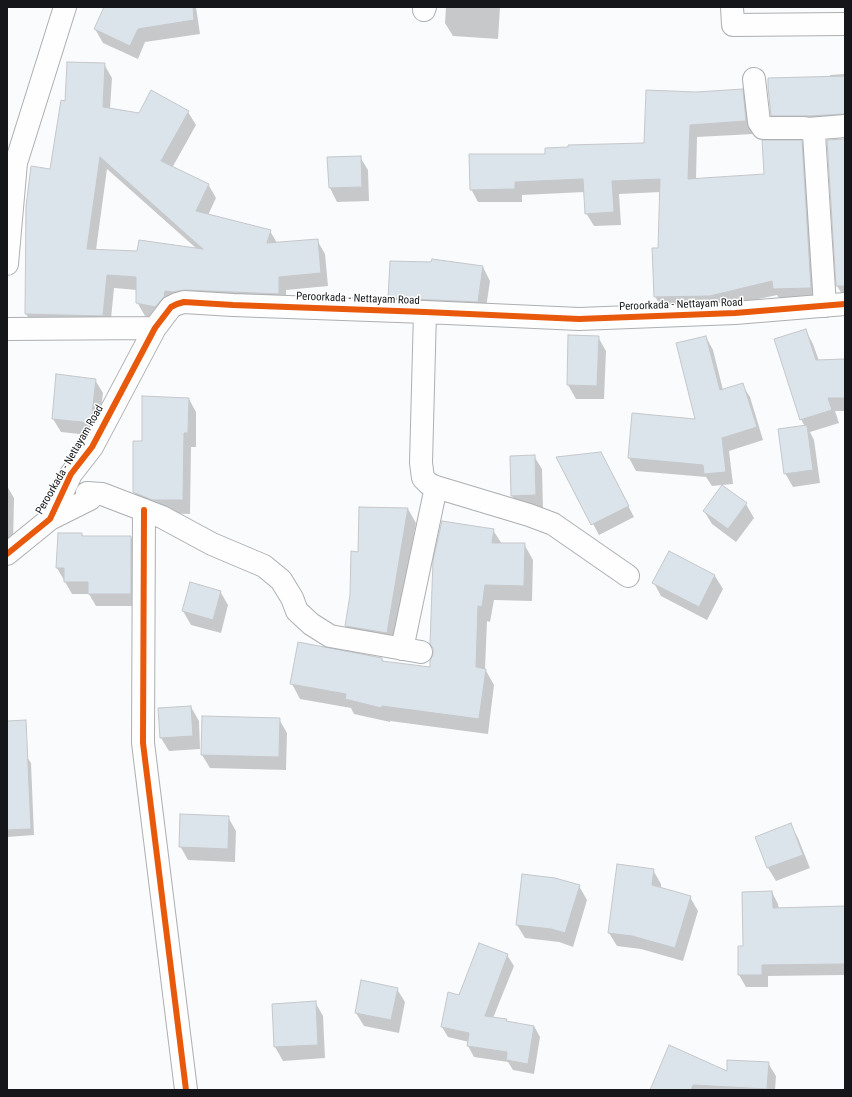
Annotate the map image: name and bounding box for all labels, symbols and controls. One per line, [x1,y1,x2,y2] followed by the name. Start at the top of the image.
[296,290,420,308] street label: Peroorkada - Nettayam Road
[619,296,743,314] street label: Peroorkada - Nettayam Road
[33,403,107,517] street label: Peroorkada - Nettayam Road

